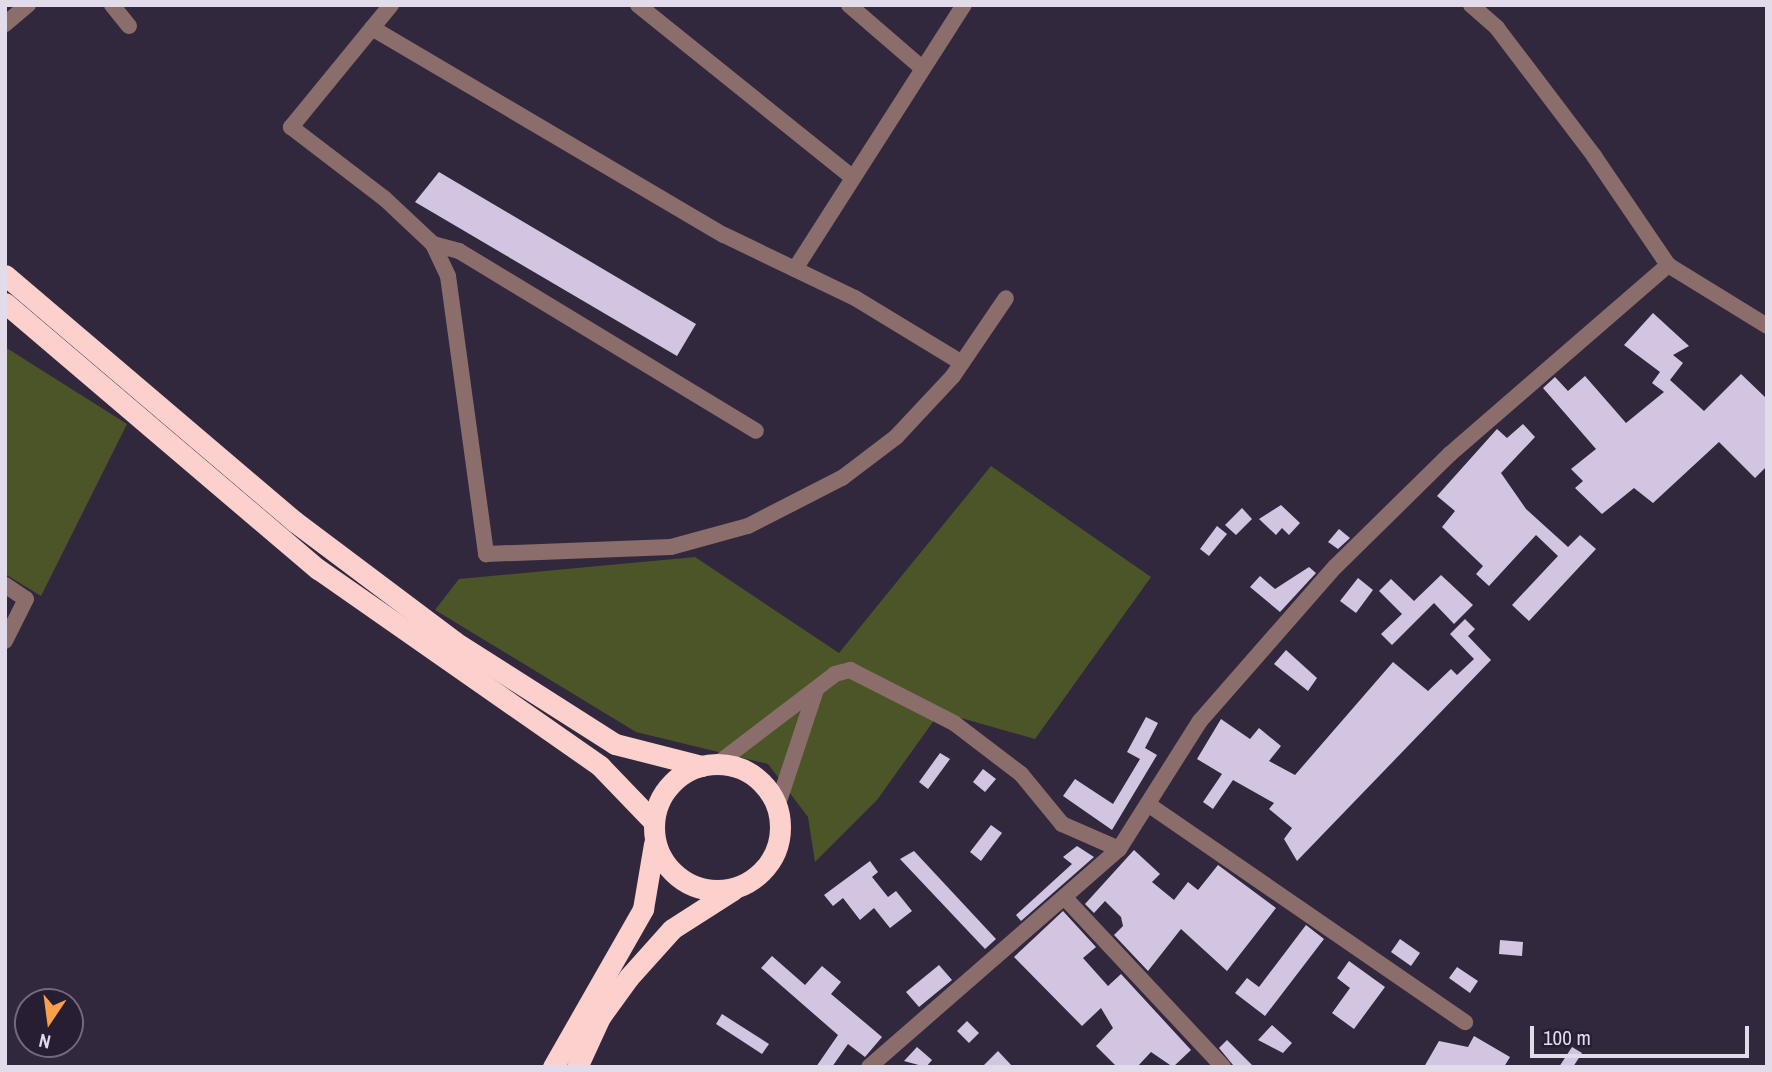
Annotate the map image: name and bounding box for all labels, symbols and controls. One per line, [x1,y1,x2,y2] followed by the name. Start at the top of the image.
[14,988,84,1058] north arrow
[1534,1012,1753,1056] scale bar
[1543,1023,1591,1052] text: 100 m
[36,1028,53,1055] text: N

